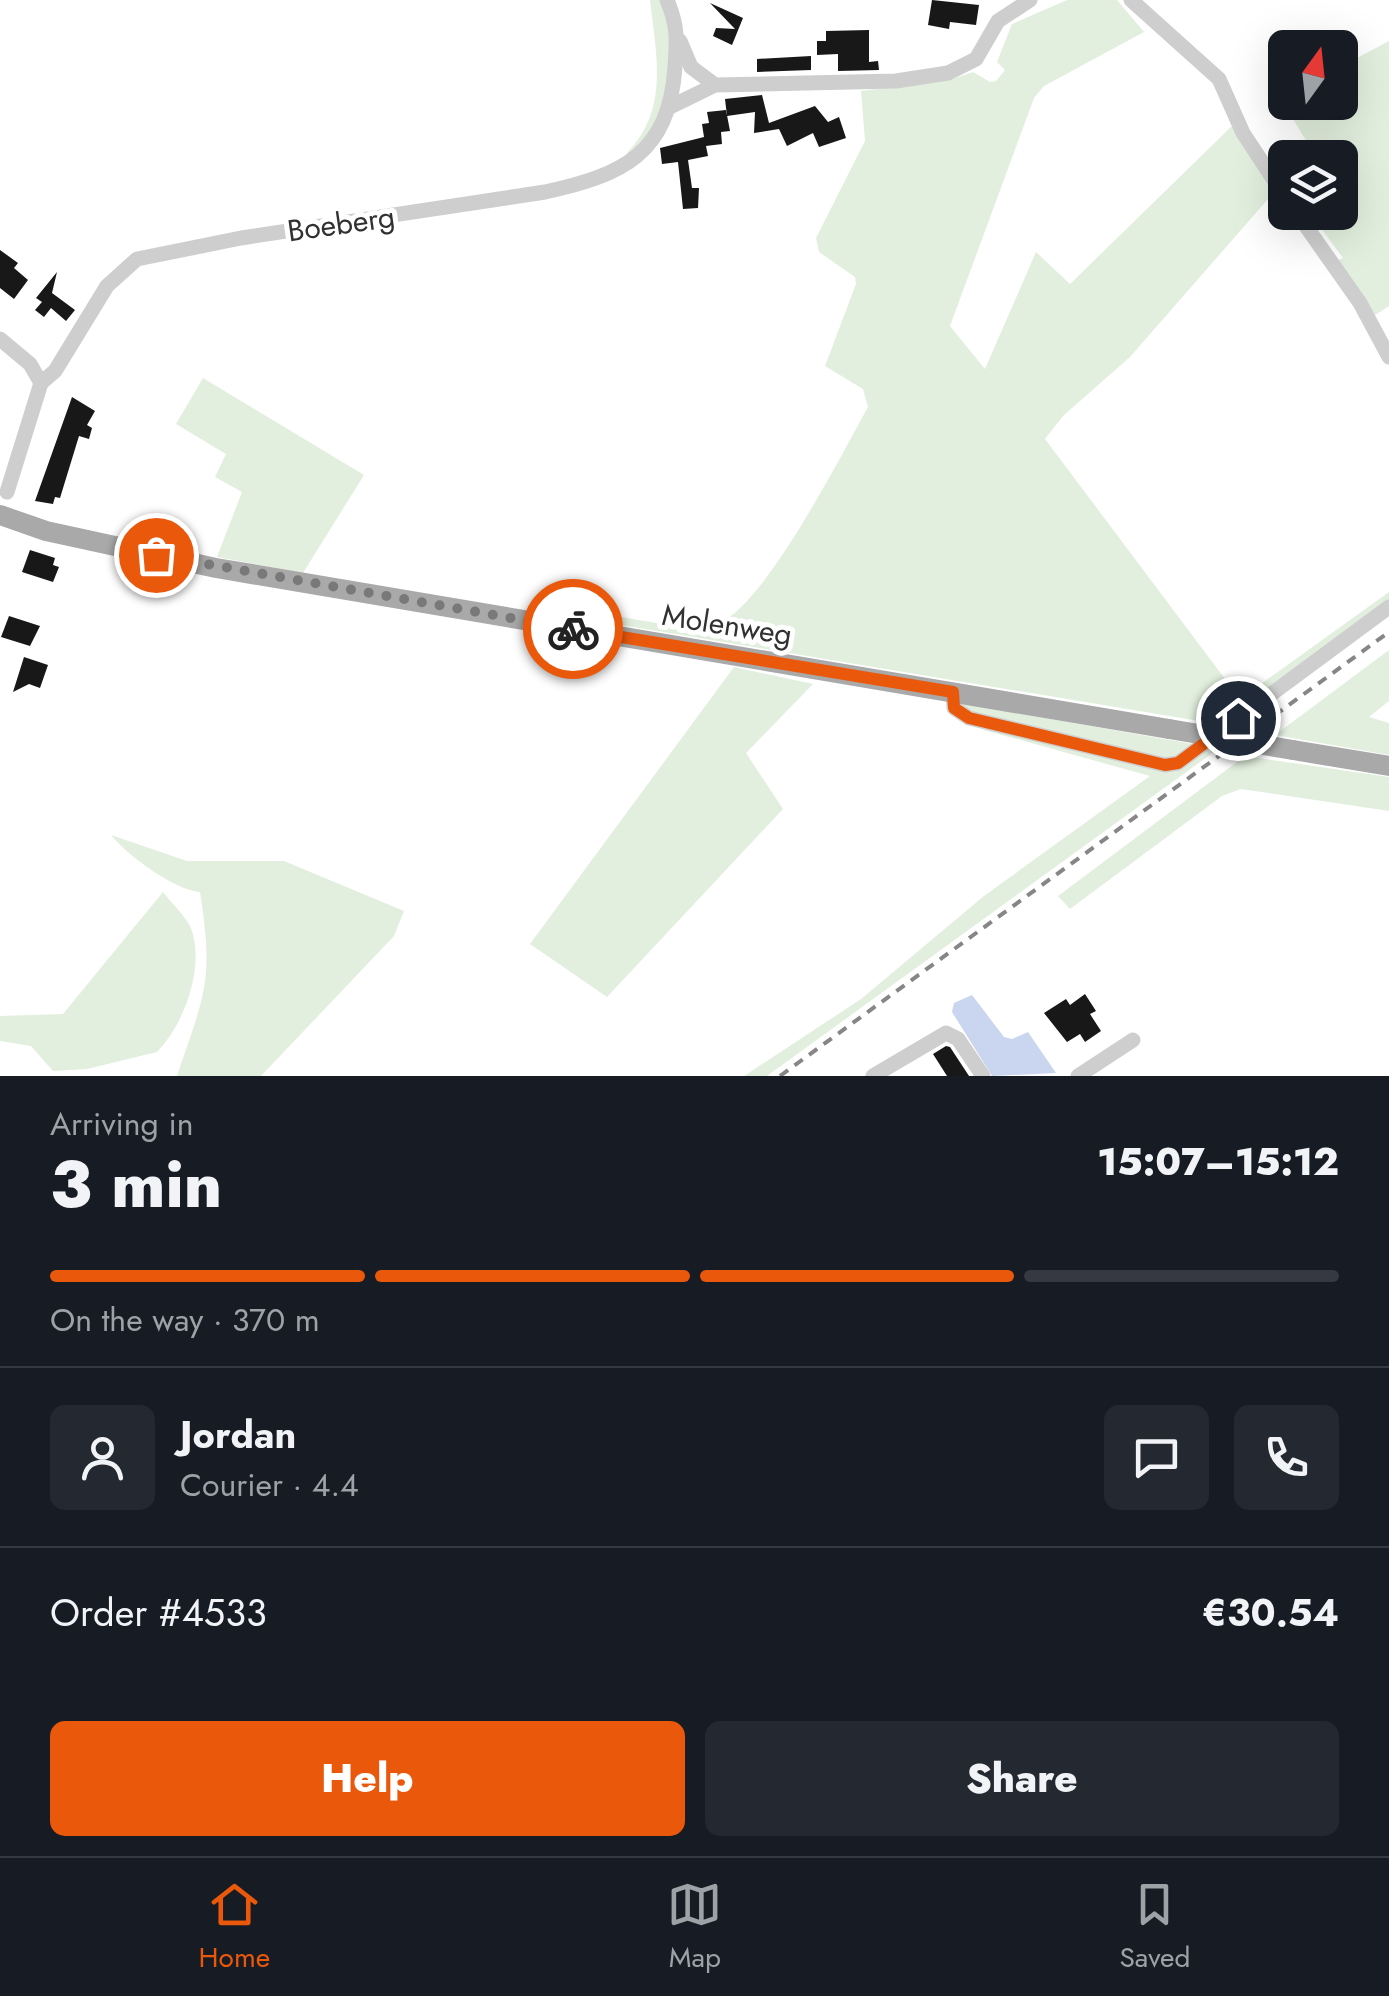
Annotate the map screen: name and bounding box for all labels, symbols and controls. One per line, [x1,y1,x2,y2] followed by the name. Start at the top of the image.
[1268,30,1358,120] north arrow
[1268,30,1358,230] map controls
[1268,140,1358,230] button: layers
[284,195,397,252] street label: Boeberg
[114,513,199,598] pin
[129,528,184,583] icon: bag
[523,579,623,679] courier
[659,593,795,656] street label: Molenweg
[546,602,601,657] icon: bike
[1196,676,1281,761] pin
[1211,691,1266,746] icon: home
[50,1101,194,1147] text: Arriving in
[1097,1134,1339,1189] text: 15:07–15:12
[50,1137,222,1231] text: 3 min
[50,1297,320,1343] text: On the way · 370 m
[50,1405,155,1510] button: person
[1104,1405,1209,1510] button: chat
[1234,1405,1339,1510] button: phone
[180,1407,296,1462] text: Jordan
[180,1462,359,1508] text: Courier · 4.4
[50,1585,267,1640] text: Order #4533
[1202,1585,1339,1640] text: €30.54
[50,1721,685,1836] button: Help
[705,1721,1339,1836] button: Share
[199,1877,270,1978] tab: Home
[667,1877,722,1978] tab: Map
[1119,1877,1190,1978] tab: Saved

